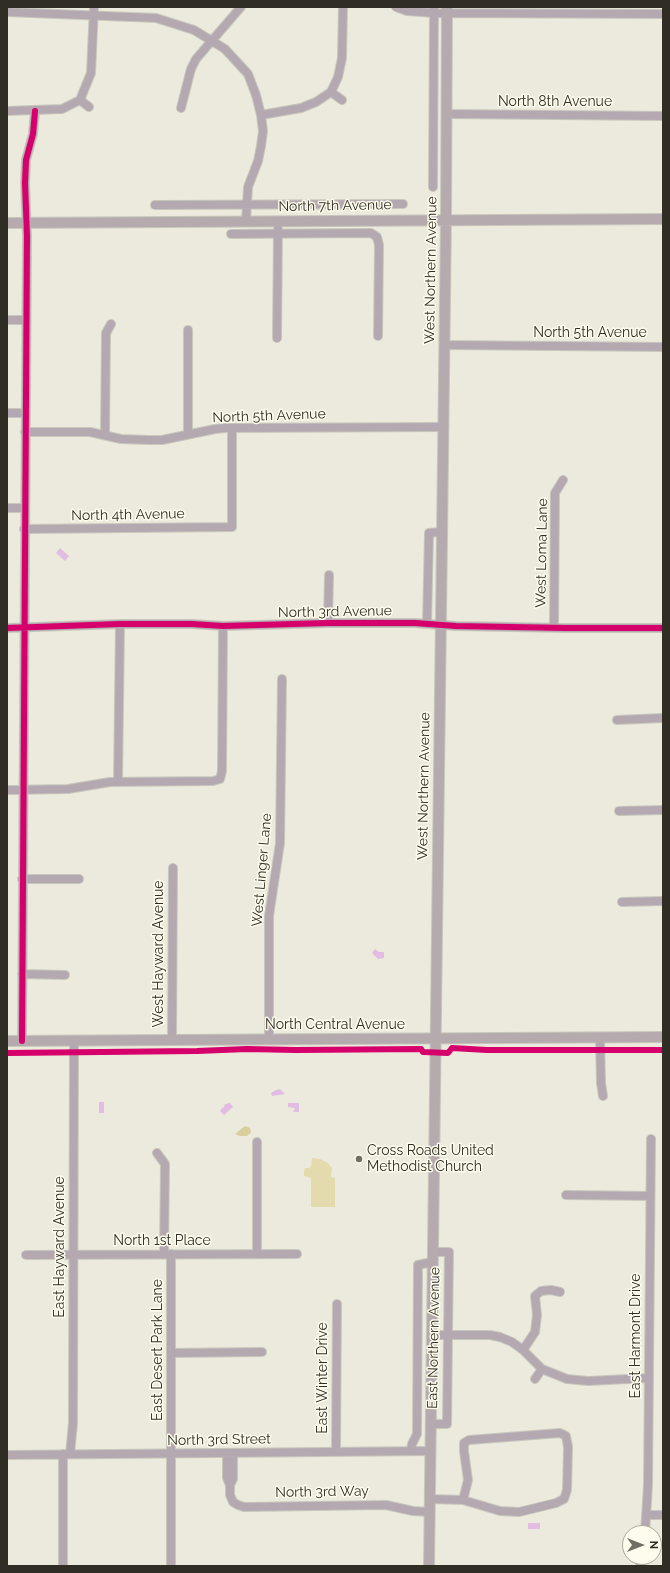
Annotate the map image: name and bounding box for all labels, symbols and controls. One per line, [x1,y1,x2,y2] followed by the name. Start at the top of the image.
[498,94,612,110] street label: North 8th Avenue
[421,196,441,344] street label: West Northern Avenue
[278,197,392,215] street label: North 7th Avenue
[533,325,647,341] street label: North 5th Avenue
[212,406,326,426] street label: North 5th Avenue
[533,498,551,608] street label: West Loma Lane
[71,506,185,524] street label: North 4th Avenue
[278,603,392,621] street label: North 3rd Avenue
[414,712,434,860] street label: West Northern Avenue
[249,813,275,927] street label: West Linger Lane
[151,880,167,1028] street label: West Hayward Avenue
[265,1017,405,1033] street label: North Central Avenue
[367,1143,494,1176] place label: Cross Roads United Methodist Church
[354,1154,364,1164] marker: Cross Roads United Methodist Church
[52,1176,68,1318] street label: East Hayward Avenue
[113,1233,211,1249] street label: North 1st Place
[424,1267,444,1409] street label: East Northern Avenue
[628,1274,644,1398] street label: East Harmont Drive
[150,1279,166,1421] street label: East Desert Park Lane
[315,1322,331,1434] street label: East Winter Drive
[167,1431,271,1449] street label: North 3rd Street
[275,1483,369,1501] street label: North 3rd Way
[622,1525,662,1565] north arrow
[647,1541,660,1549] text: N

